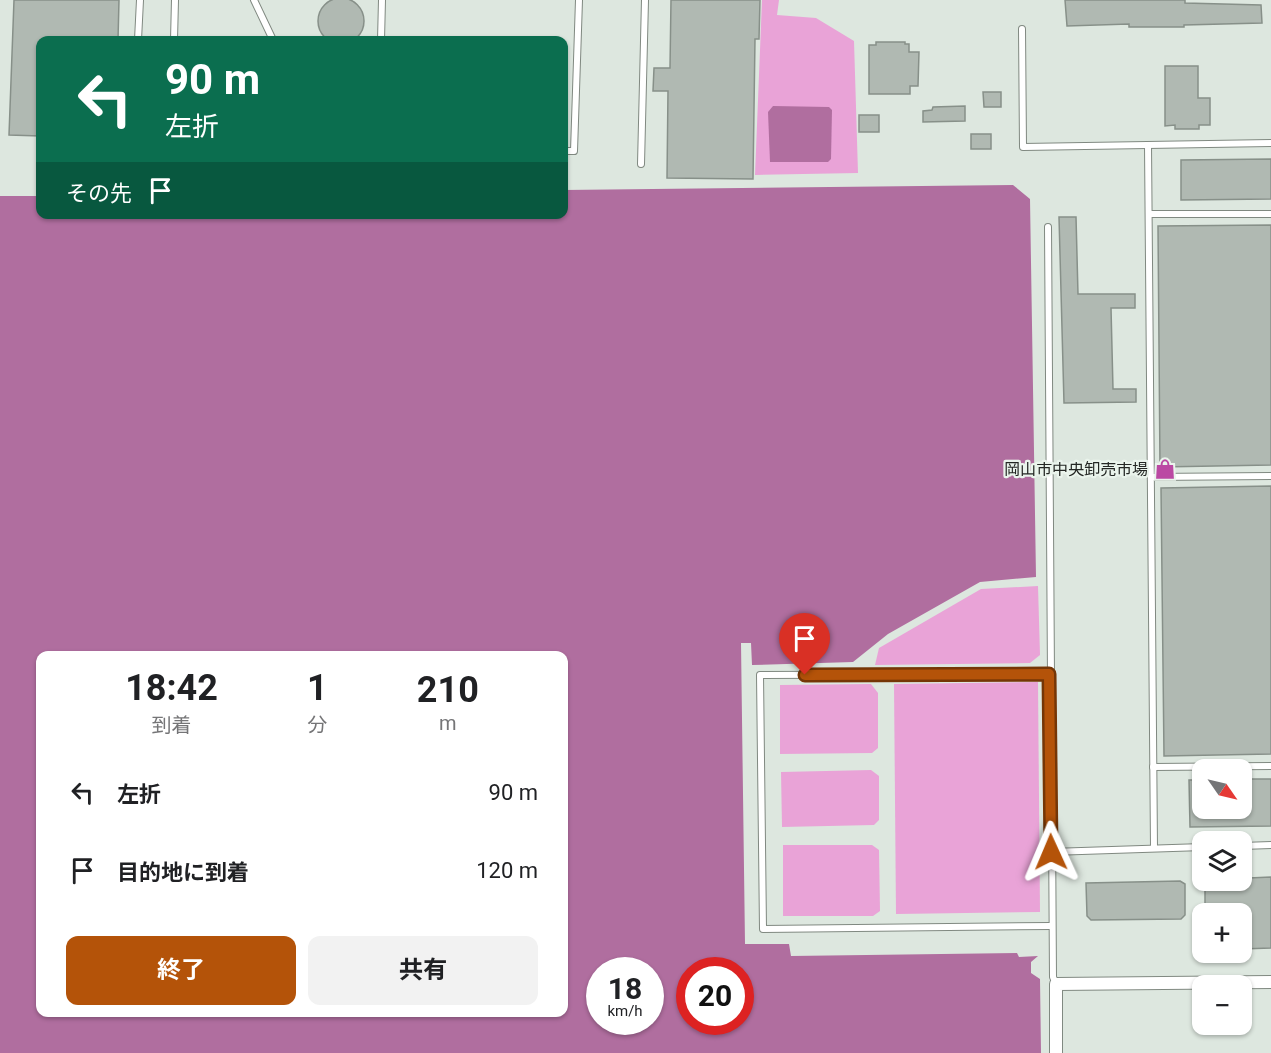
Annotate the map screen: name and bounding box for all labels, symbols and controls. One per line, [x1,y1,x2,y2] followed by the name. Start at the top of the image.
[165,55,260,104] text: 90 m
[66,60,144,138] icon: left
[165,111,219,143] text: 左折
[144,174,177,207] icon: arrive
[66,181,132,206] text: その先
[1153,457,1177,481] shop icon: 岡山市中央卸売市場
[1004,460,1148,479] place label: 岡山市中央卸売市場
[779,613,830,675] pin
[788,622,821,655] icon: arrive
[125,667,218,709] text: 18:42
[307,667,328,709] text: 1
[417,669,479,711] text: 210
[439,711,457,735] text: m
[152,713,192,737] text: 到着
[307,713,327,737] text: 分
[1192,759,1252,819] north arrow
[1192,759,1252,1035] map controls
[66,776,99,809] icon: left
[489,780,538,805] text: 90 m
[117,782,161,807] text: 左折
[1019,820,1083,884] position arrow
[1192,831,1252,891] button: layers
[66,854,99,887] icon: arrive
[476,858,538,883] text: 120 m
[117,860,249,885] text: 目的地に到着
[1192,903,1252,963] button: +
[66,936,296,1005] button: 終了
[308,936,538,1005] button: 共有
[676,957,754,1035] speed limit sign: 20
[608,971,642,1006] text: 18
[1192,975,1252,1035] button: −
[607,1002,643,1020] text: km/h

